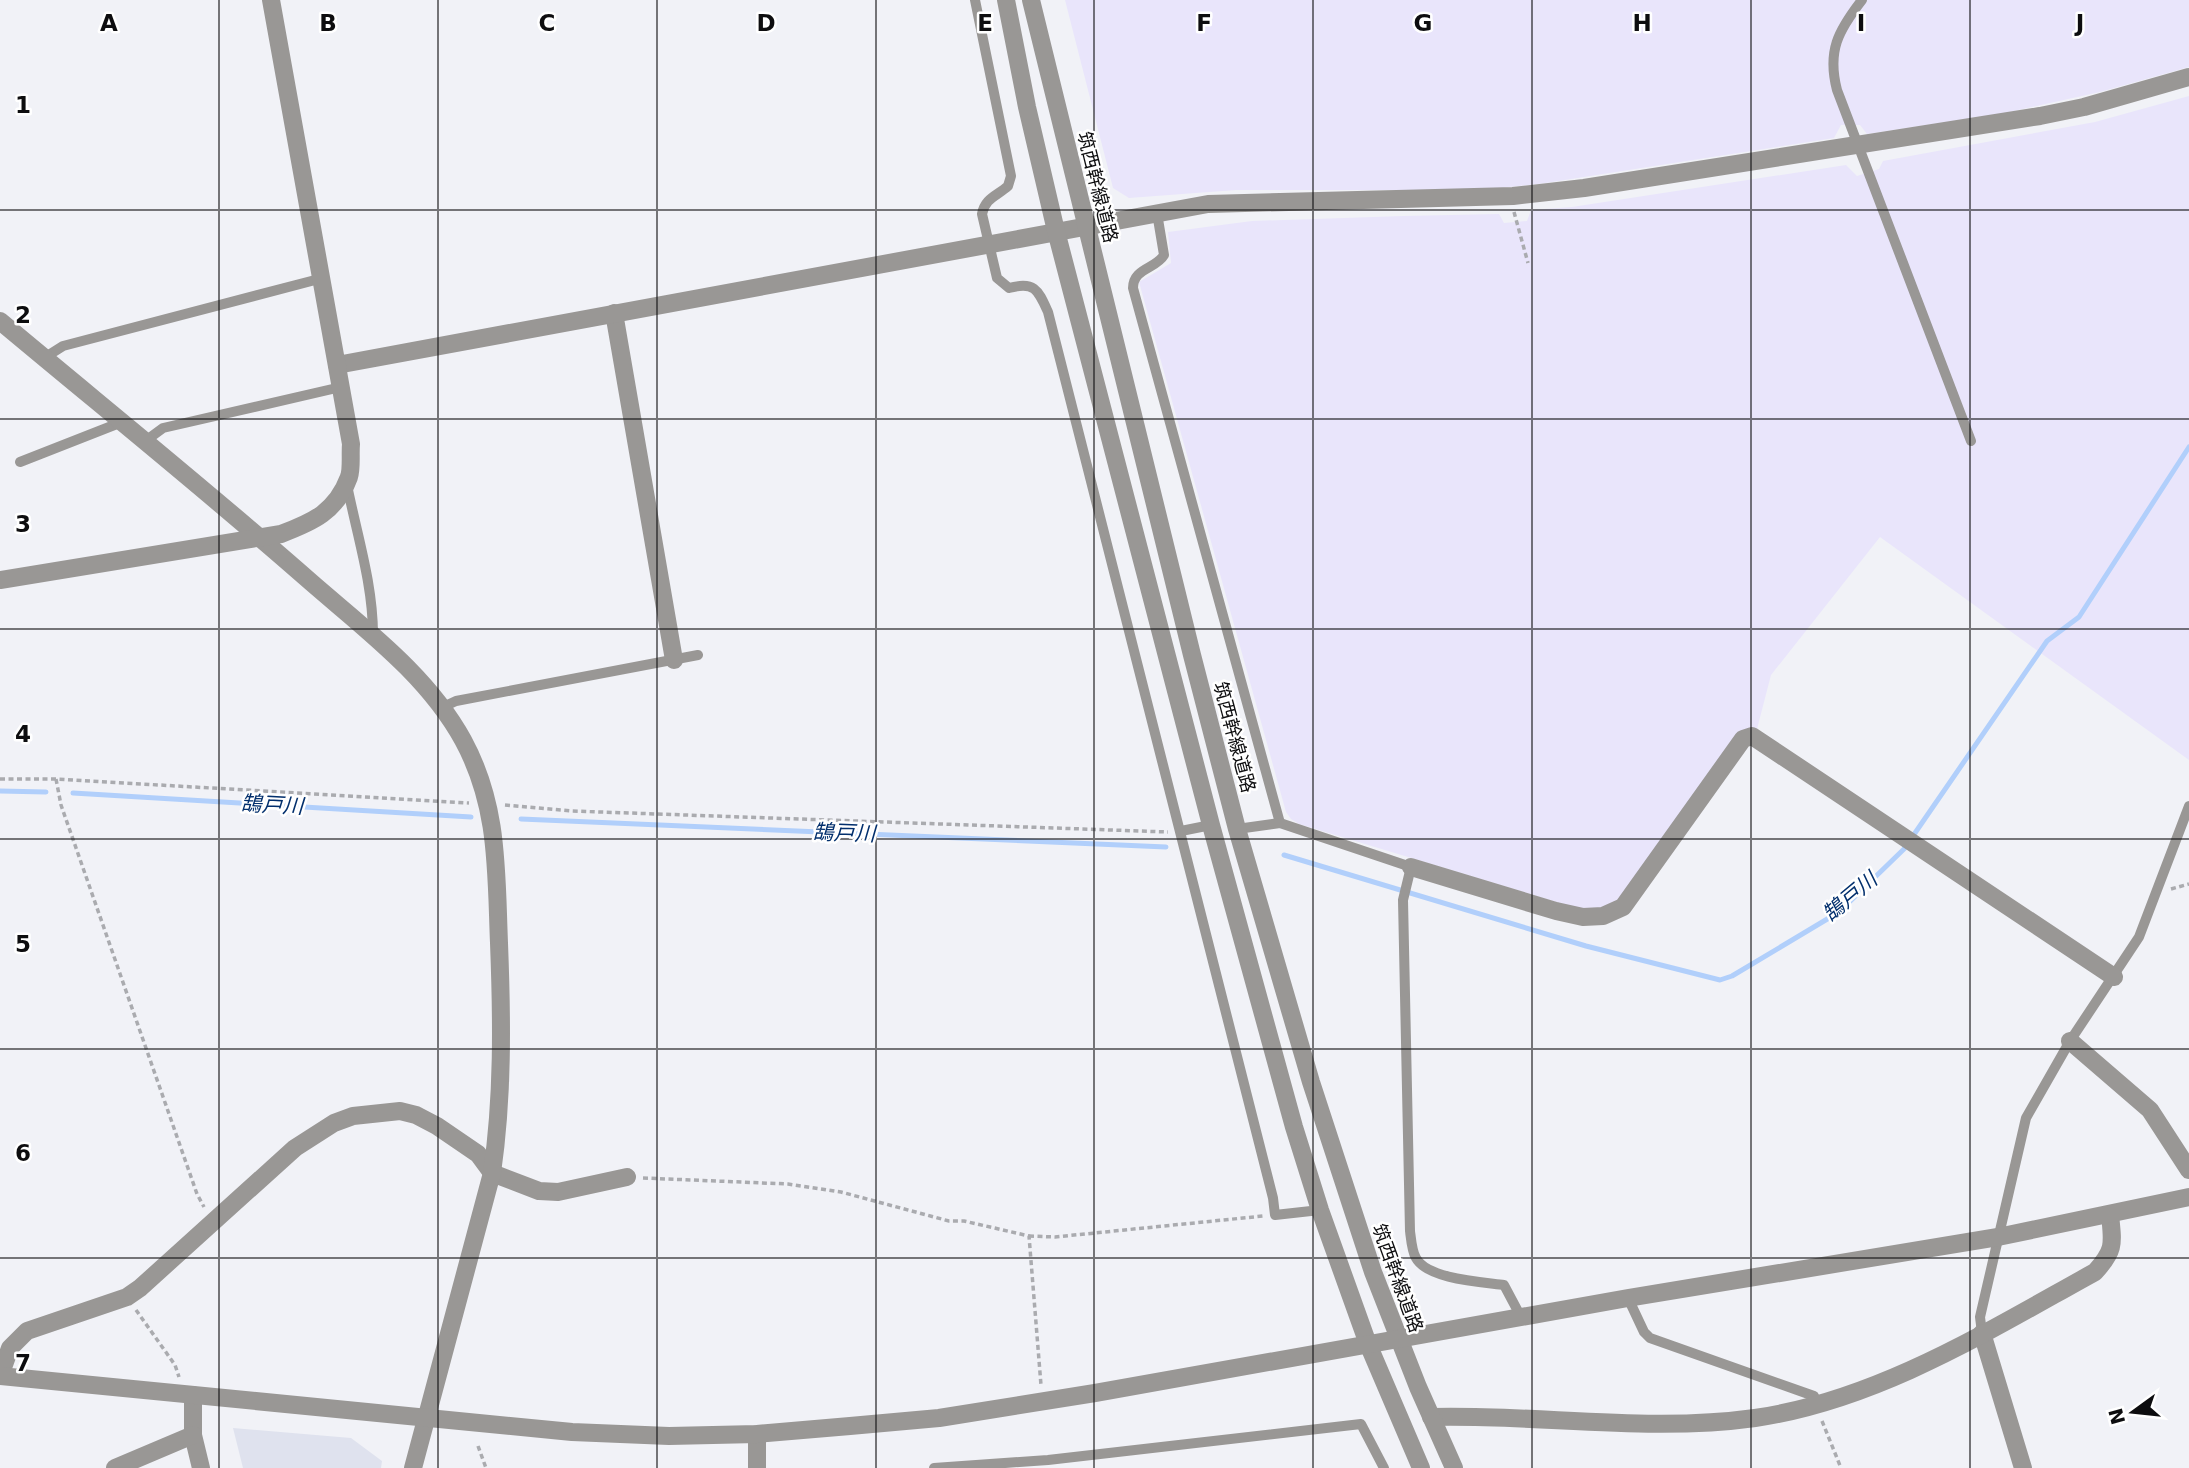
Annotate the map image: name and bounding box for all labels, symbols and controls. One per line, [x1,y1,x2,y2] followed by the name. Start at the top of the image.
[100,10,118,36] text: A
[319,10,337,36] text: B
[539,10,555,36] text: C
[756,10,776,36] text: D
[977,10,993,36] text: E
[1196,10,1212,36] text: F
[1414,10,1432,36] text: G
[1632,10,1652,36] text: H
[1857,10,1865,36] text: I
[2074,10,2084,36] text: J
[15,92,31,118] text: 1
[1074,129,1122,245] street label: 筑西幹線道路
[15,302,31,328] text: 2
[15,511,31,537] text: 3
[1210,679,1260,795] street label: 筑西幹線道路
[15,721,31,747] text: 4
[240,791,306,819] water label: 鵠戸川
[812,820,878,846] water label: 鵠戸川
[1818,866,1883,926] water label: 鵠戸川
[15,931,31,957] text: 5
[15,1140,31,1166] text: 6
[1368,1221,1428,1335] street label: 筑西幹線道路
[15,1350,31,1376] text: 7
[2098,1377,2168,1447] north arrow
[2104,1406,2129,1427] text: N

